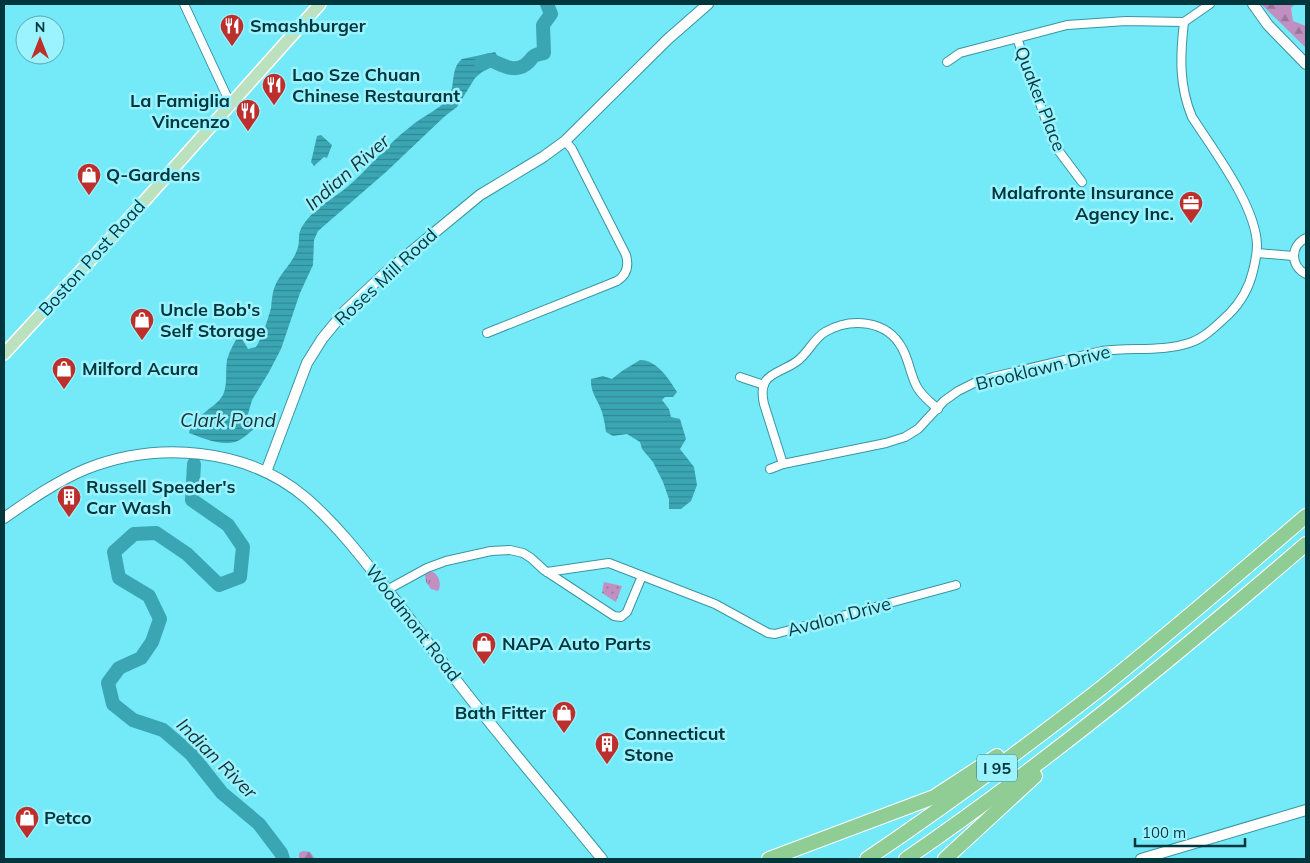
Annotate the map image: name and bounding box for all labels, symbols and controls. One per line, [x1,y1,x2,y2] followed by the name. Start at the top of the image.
[219,13,245,47] restaurant icon: Smashburger
[250,14,367,37] place label: Smashburger
[15,15,65,65] north arrow
[35,18,45,36] text: N
[1010,43,1071,155] street label: Quaker Place
[292,63,460,107] place label: Lao Sze Chuan Chinese Restaurant
[261,72,287,106] restaurant icon: Lao Sze Chuan Chinese Restaurant
[130,89,230,133] place label: La Famiglia Vincenzo
[235,98,261,132] restaurant icon: La Famiglia Vincenzo
[300,128,395,215] water label: Indian River
[76,162,102,196] shop icon: Q-Gardens
[106,163,200,186] place label: Q-Gardens
[991,181,1174,225] place label: Malafronte Insurance Agency Inc.
[1178,190,1204,224] office icon: Malafronte Insurance Agency Inc.
[33,195,150,321] street label: Boston Post Road
[330,223,442,330] street label: Roses Mill Road
[160,298,266,342] place label: Uncle Bob's Self Storage
[129,307,155,341] shop icon: Uncle Bob's Self Storage
[973,340,1113,395] street label: Brooklawn Drive
[51,356,77,390] shop icon: Milford Acura
[82,357,198,380] place label: Milford Acura
[180,408,277,432] water label: Clark Pond
[86,475,236,519] place label: Russell Speeder's Car Wash
[56,484,82,518] building icon: Russell Speeder's Car Wash
[361,560,466,686] street label: Woodmont Road
[785,592,893,641] street label: Avalon Drive
[471,631,497,665] shop icon: NAPA Auto Parts
[502,632,651,655] place label: NAPA Auto Parts
[551,700,577,734] shop icon: Bath Fitter
[455,701,547,724] place label: Bath Fitter
[172,713,263,804] water label: Indian River
[624,722,725,766] place label: Connecticut Stone
[594,731,620,765] building icon: Connecticut Stone
[977,754,1017,781] road number: I 95
[14,805,40,839] shop icon: Petco
[44,806,92,829] place label: Petco
[1135,816,1245,848] scale bar
[1142,823,1186,842] text: 100 m

